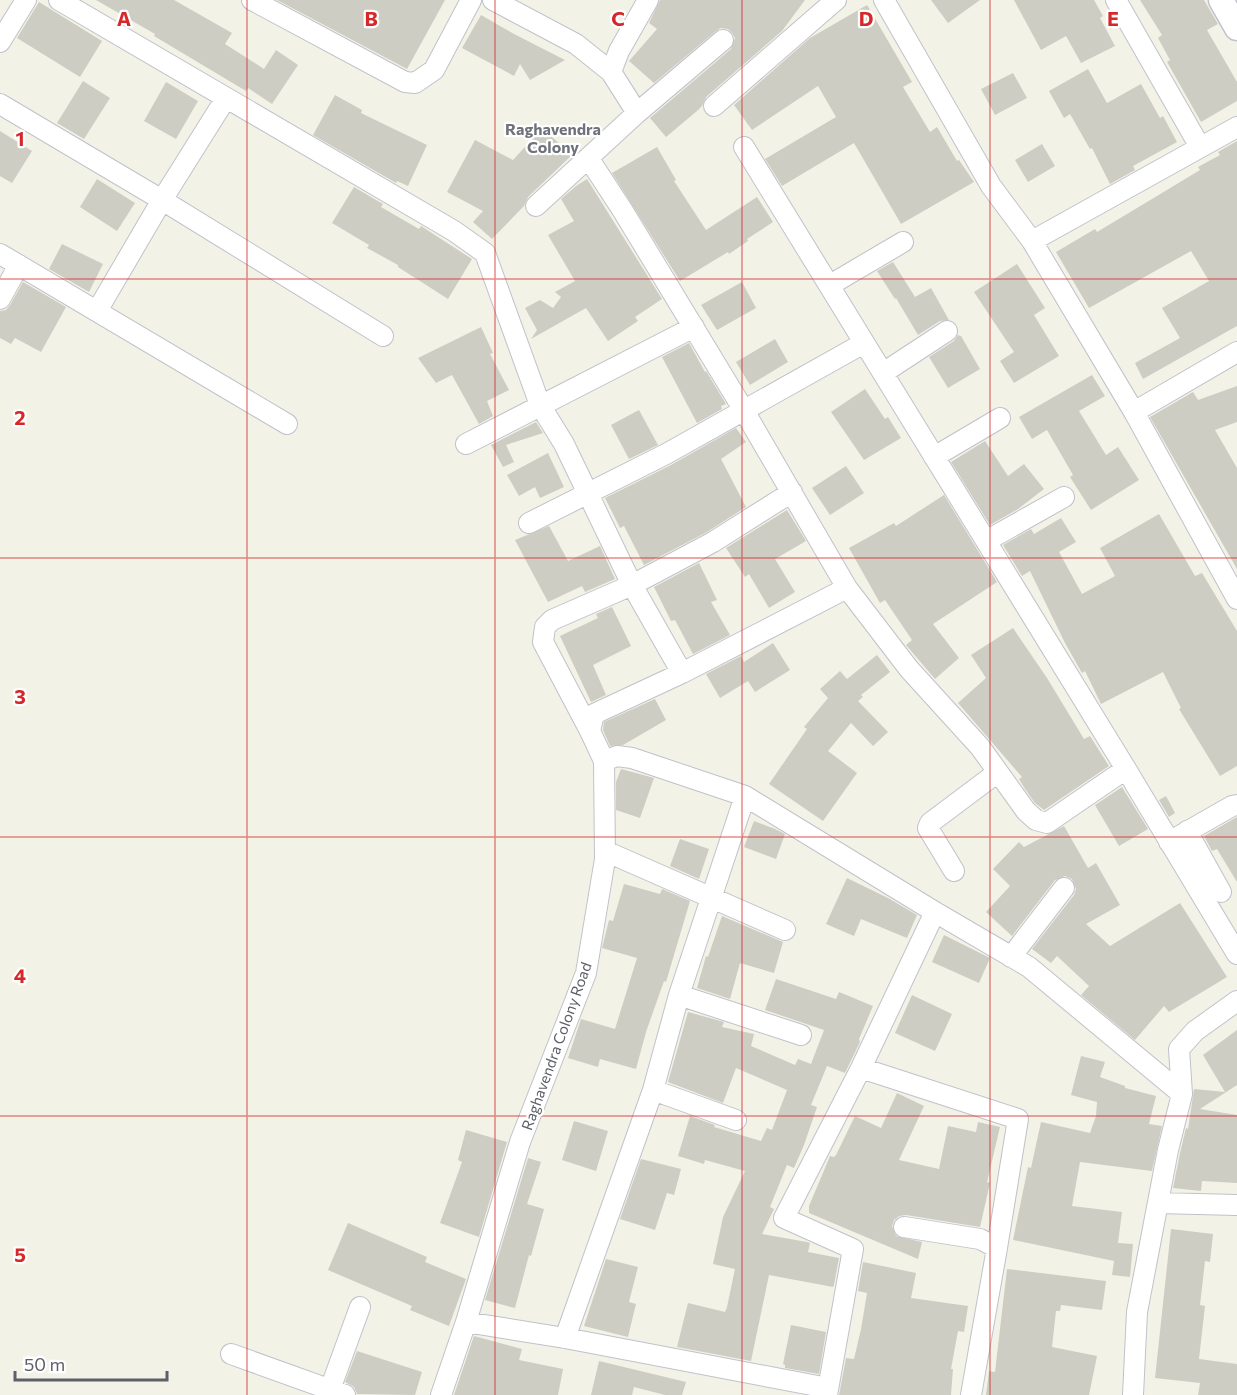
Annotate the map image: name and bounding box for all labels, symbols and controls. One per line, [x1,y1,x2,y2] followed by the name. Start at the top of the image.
[117,6,131,30] text: A
[364,6,378,30] text: B
[611,6,625,30] text: C
[859,6,873,30] text: D
[1107,6,1119,30] text: E
[505,119,601,156] district label: Raghavendra Colony
[15,126,25,150] text: 1
[14,405,26,429] text: 2
[14,684,26,708] text: 3
[517,960,595,1132] street label: Raghavendra Colony Road
[14,963,26,987] text: 4
[14,1242,26,1266] text: 5
[15,1344,166,1382] scale bar
[24,1353,65,1375] text: 50 m

